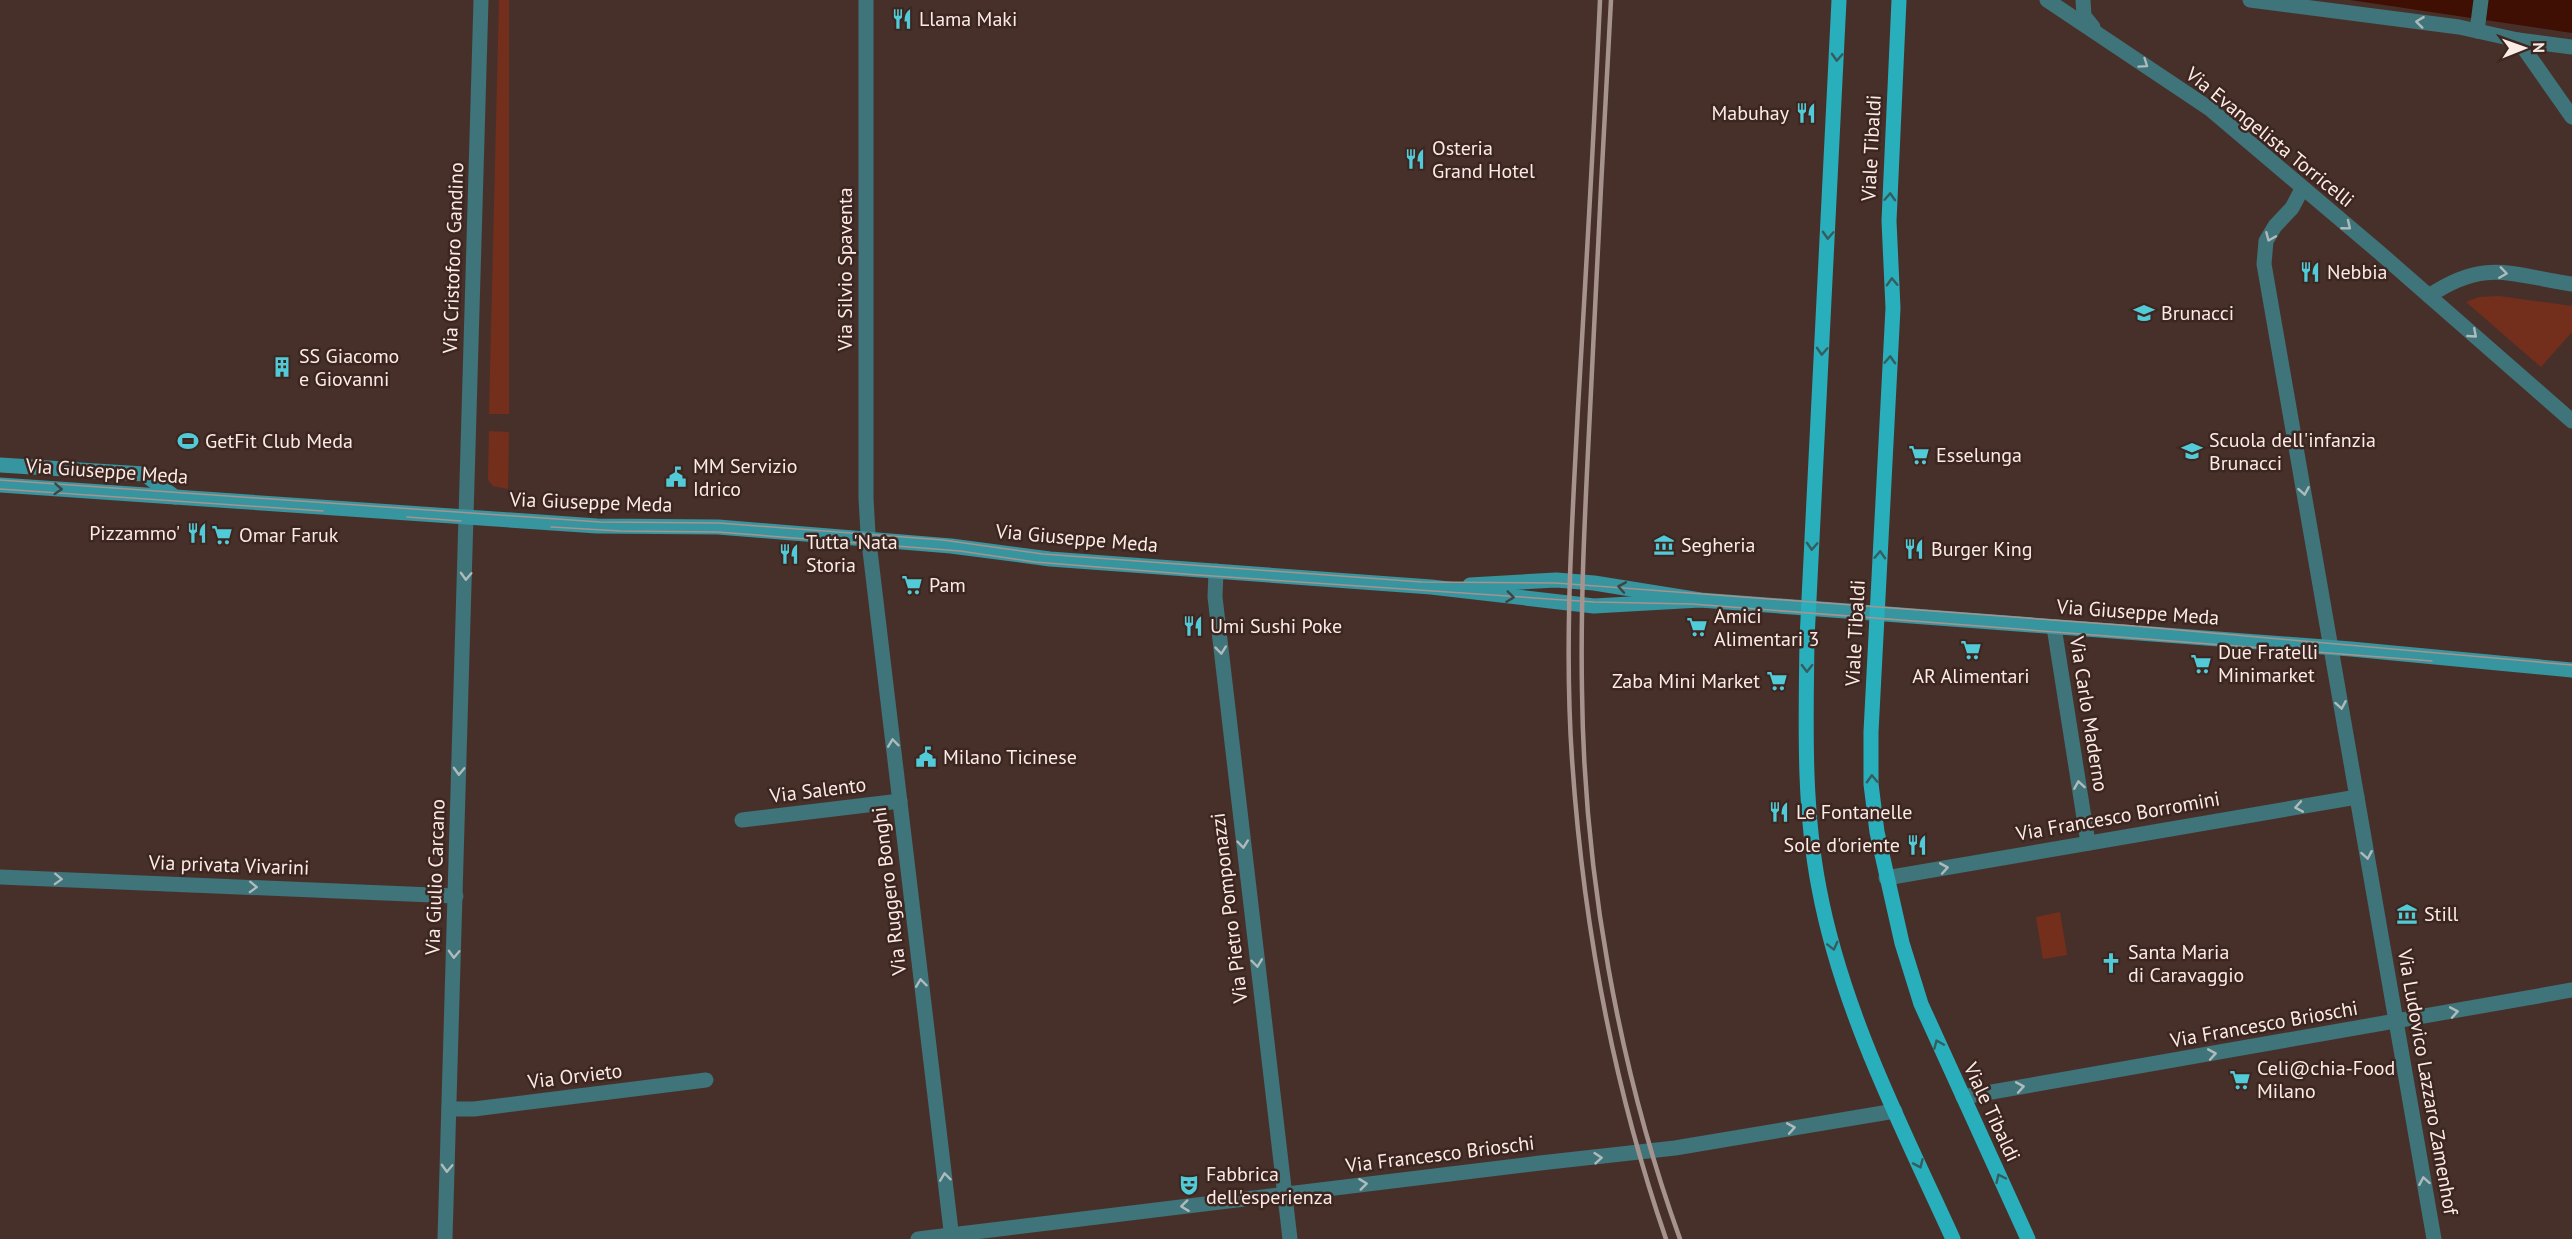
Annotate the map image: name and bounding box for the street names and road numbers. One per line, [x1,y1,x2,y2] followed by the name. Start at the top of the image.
[2180,60,2359,213] street label: Via Evangelista Torricelli
[1855,94,1887,203] street label: Viale Tibaldi
[437,162,469,355] street label: Via Cristoforo Gandino
[832,187,858,352] street label: Via Silvio Spaventa
[24,452,189,490] street label: Via Giuseppe Meda
[508,486,673,518] street label: Via Giuseppe Meda
[994,518,1159,558] street label: Via Giuseppe Meda
[1839,579,1871,688] street label: Viale Tibaldi
[2055,593,2220,631] street label: Via Giuseppe Meda
[2064,634,2114,793] street label: Via Carlo Maderno
[767,771,868,809] street label: Via Salento
[2013,785,2222,847] street label: Via Francesco Borromini
[419,799,451,956] street label: Via Giulio Carcano
[866,805,912,978] street label: Via Ruggero Bonghi
[1204,811,1254,1006] street label: Via Pietro Pomponazzi
[147,849,310,881] street label: Via privata Vivarini
[2392,946,2464,1218] street label: Via Ludovico Lazzaro Zamenhof
[2167,995,2360,1053] street label: Via Francesco Brioschi
[525,1057,624,1095] street label: Via Orvieto
[1957,1057,2026,1166] street label: Viale Tibaldi
[1343,1130,1536,1179] street label: Via Francesco Brioschi

